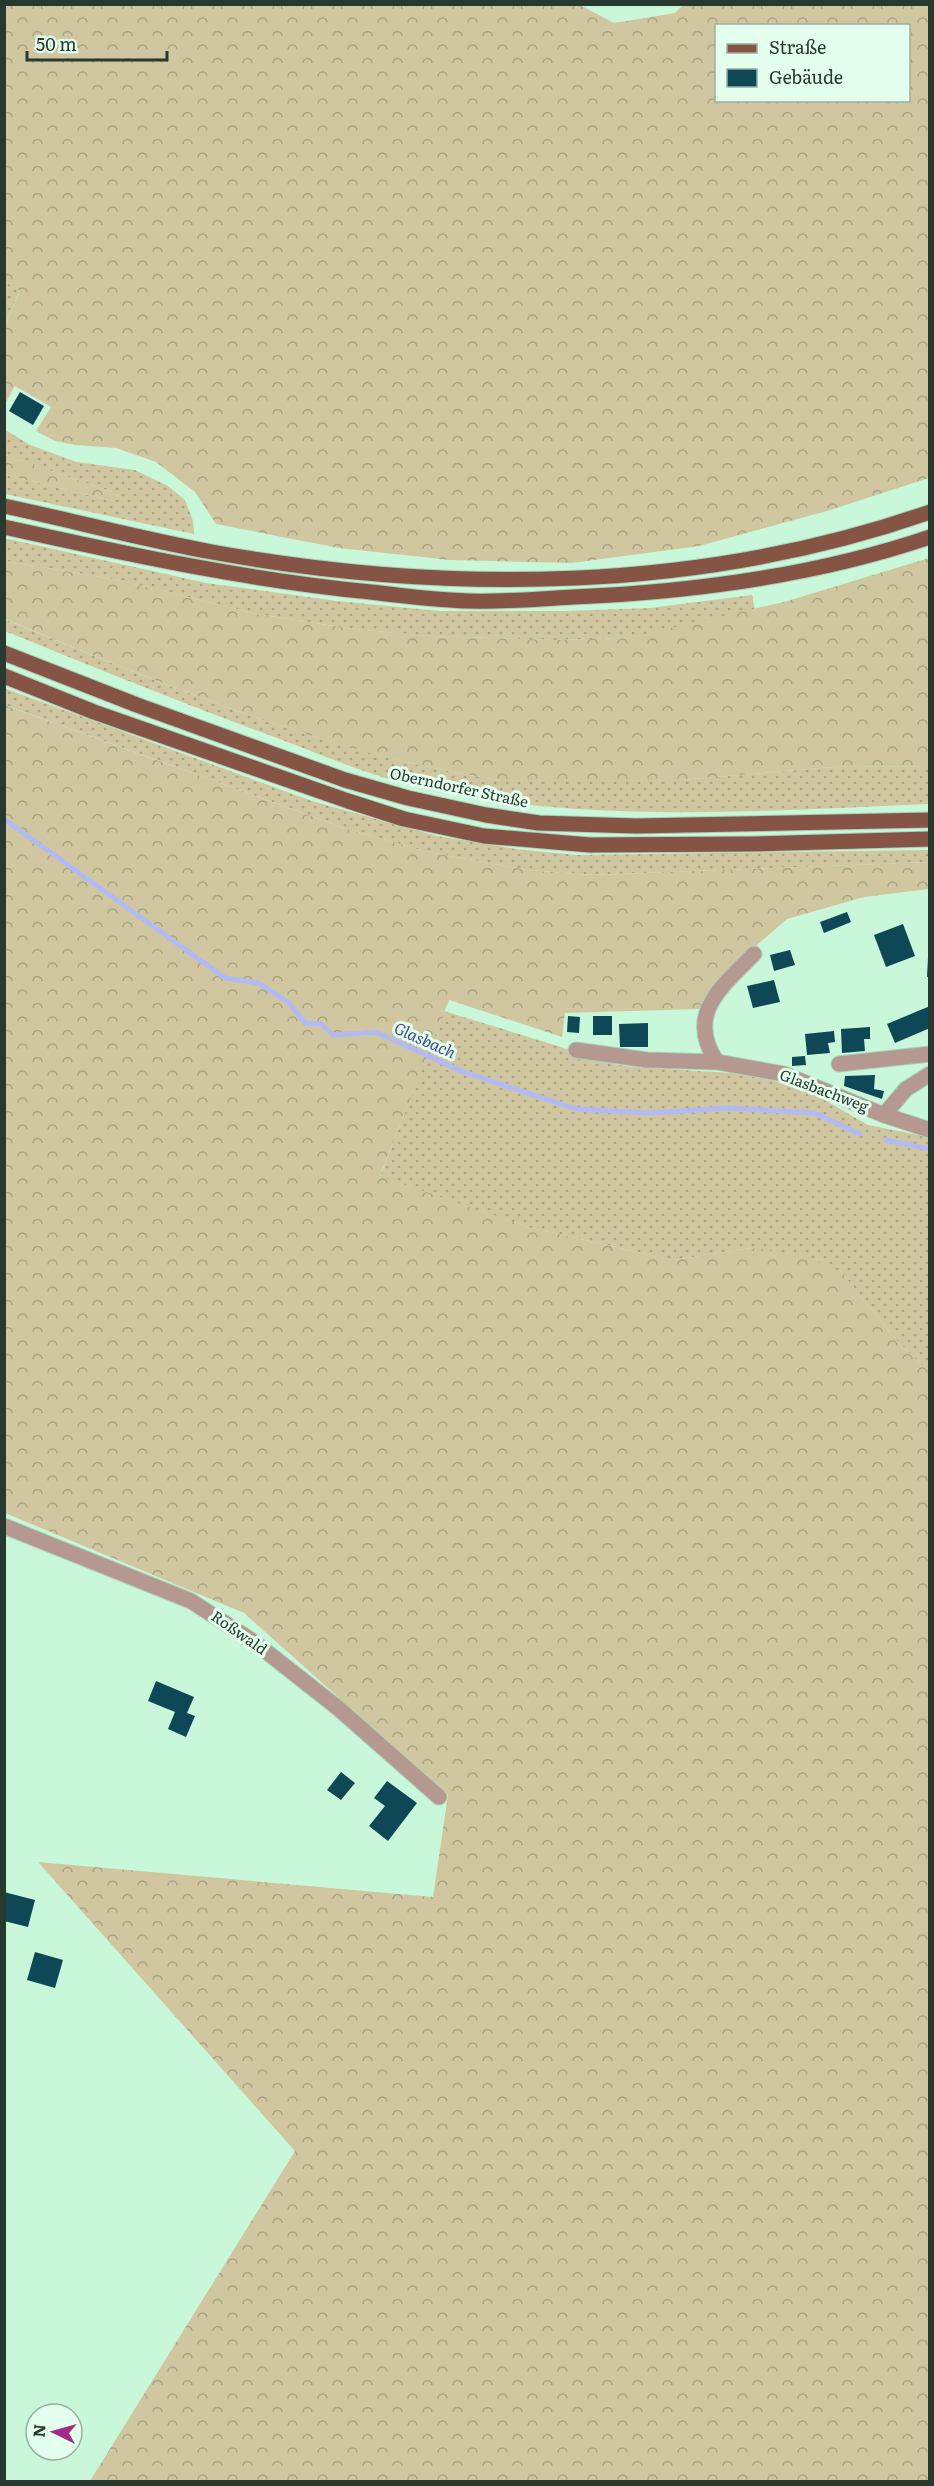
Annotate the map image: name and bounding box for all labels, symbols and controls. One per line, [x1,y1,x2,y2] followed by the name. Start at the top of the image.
[27,24,166,62] scale bar
[715,24,910,102] legend
[36,30,77,57] text: 50 m
[769,33,826,60] text: Straße
[769,63,843,90] text: Gebäude
[388,761,531,812] street label: Oberndorfer Straße
[391,1015,461,1064] water label: Glasbach
[777,1062,873,1117] street label: Glasbachweg
[207,1604,273,1659] street label: Roßwald
[24,2402,84,2462] north arrow
[26,2423,51,2438] text: N

